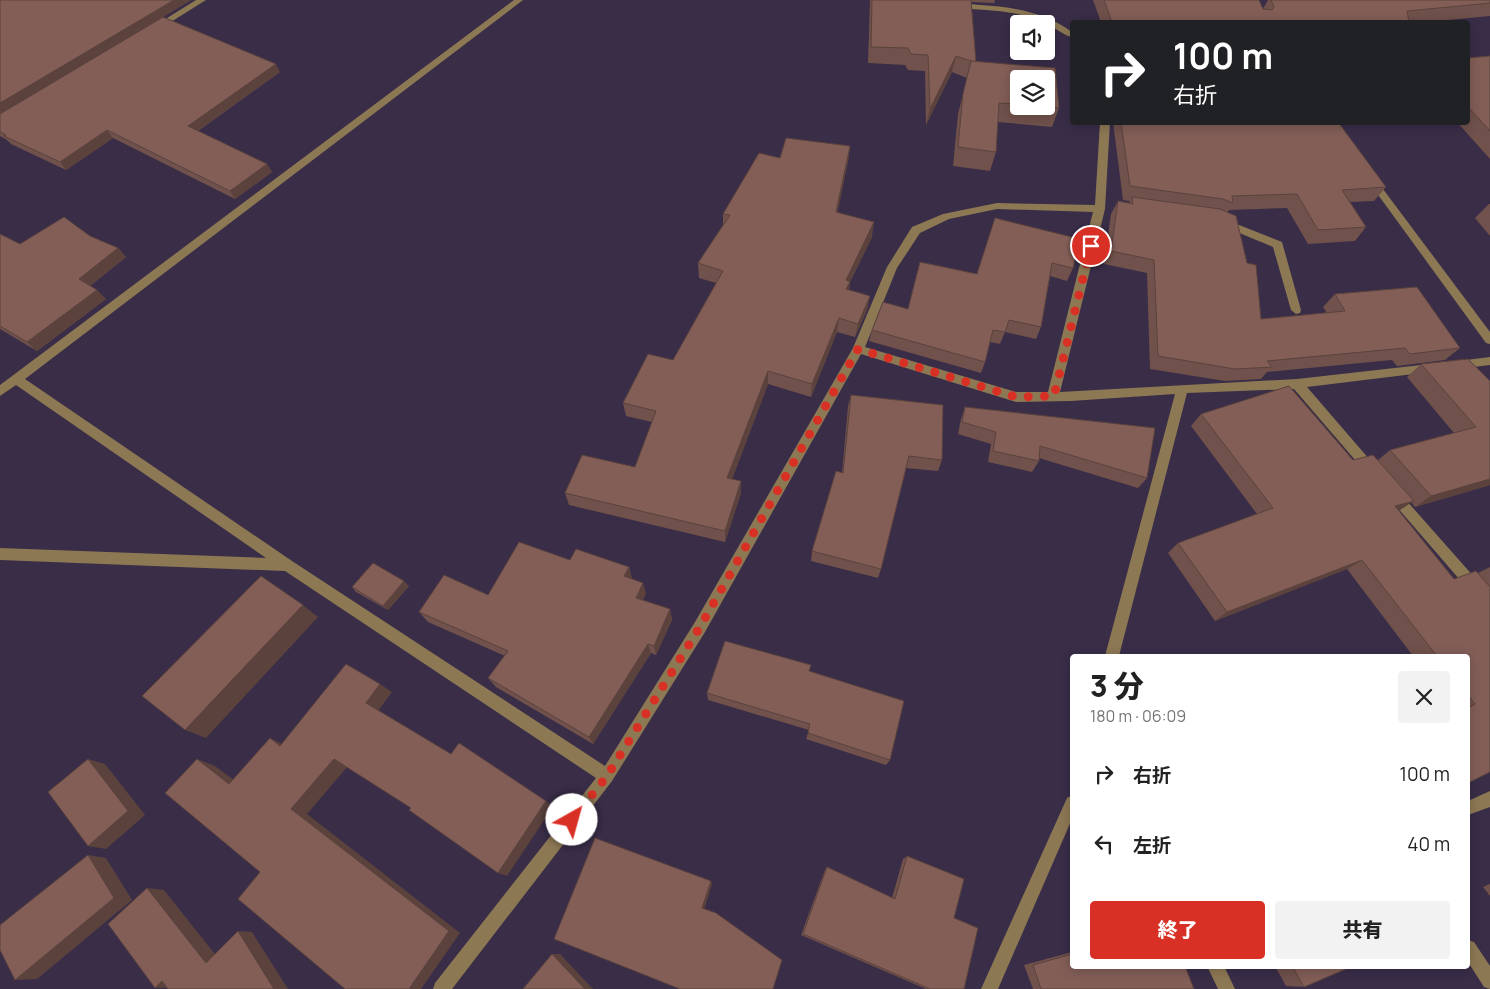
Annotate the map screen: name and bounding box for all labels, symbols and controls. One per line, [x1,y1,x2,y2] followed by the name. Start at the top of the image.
[1010,15,1055,115] map controls
[1010,15,1055,60] button: sound
[1173,32,1273,80] text: 100 m
[1090,40,1155,105] icon: right
[1010,70,1055,115] button: layers
[1173,80,1217,110] text: 右折
[1070,225,1112,267] pin
[1077,232,1105,260] icon: arrive
[1090,665,1144,706] text: 3 分
[1398,671,1450,723] button: close
[1090,705,1186,727] text: 180 m · 06:09
[1090,760,1118,788] icon: right
[1399,761,1450,787] text: 100 m
[1133,762,1171,788] text: 右折
[545,793,597,845] position arrow
[1090,830,1118,858] icon: left
[1407,831,1450,857] text: 40 m
[1133,832,1171,858] text: 左折
[1090,901,1265,959] button: 終了
[1275,901,1450,959] button: 共有

